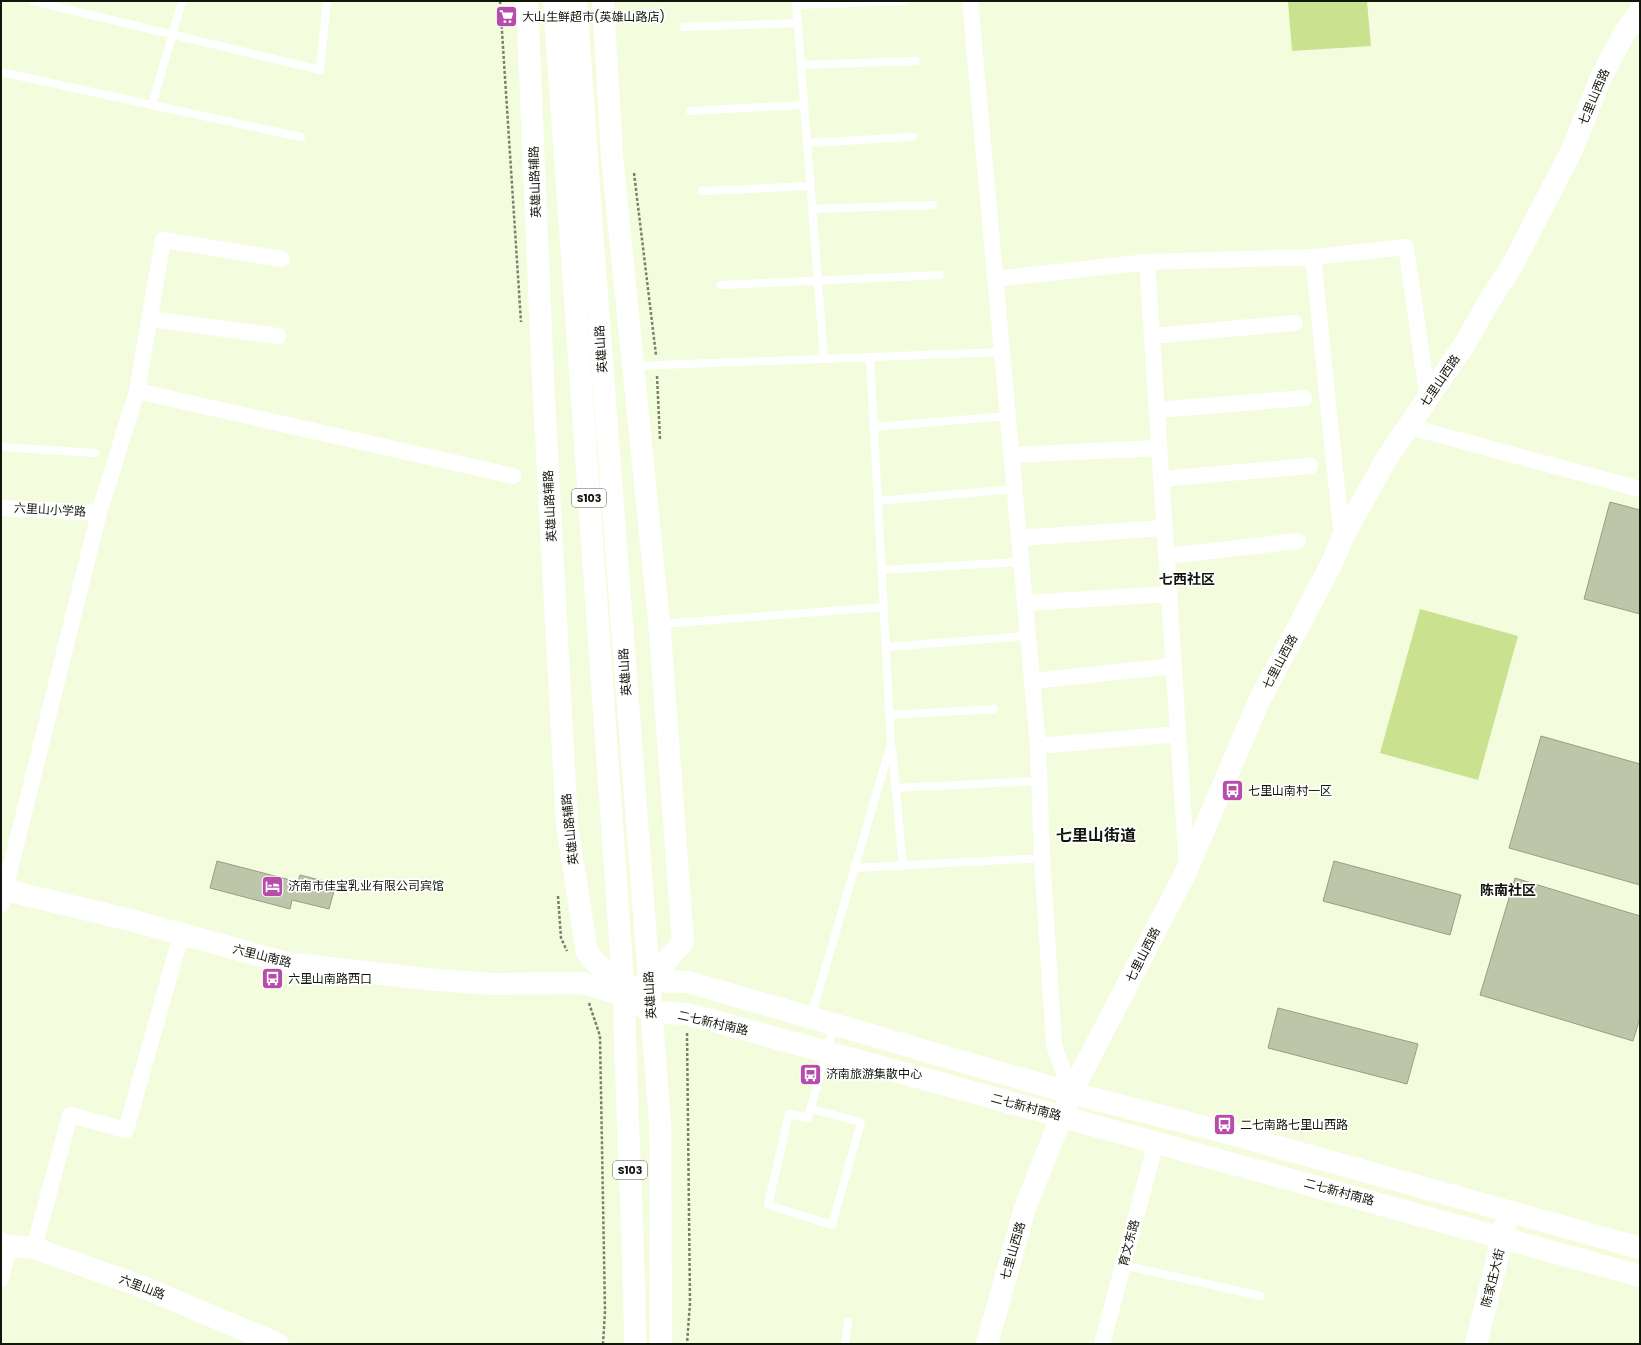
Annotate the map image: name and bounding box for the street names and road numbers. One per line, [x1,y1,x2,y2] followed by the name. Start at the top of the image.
[1574,66,1613,128] street label: 七里山西路
[525,146,544,218] street label: 英雄山路辅路
[590,324,611,374] street label: 英雄山路
[1416,351,1463,410] street label: 七里山西路
[539,470,560,542] street label: 英雄山路辅路
[572,489,606,507] road number: S103
[14,499,86,520] street label: 六里山小学路
[1258,631,1301,692] street label: 七里山西路
[614,647,635,697] street label: 英雄山路
[557,792,582,866] street label: 英雄山路辅路
[1121,924,1164,985] street label: 七里山西路
[231,940,293,971] street label: 六里山南路
[639,970,660,1020] street label: 英雄山路
[676,1006,750,1039] street label: 二七新村南路
[989,1089,1063,1124] street label: 二七新村南路
[613,1161,647,1179] road number: S103
[1302,1174,1376,1209] street label: 二七新村南路
[1114,1217,1143,1268] street label: 育文东路
[996,1220,1029,1282] street label: 七里山西路
[1477,1247,1508,1309] street label: 陈家庄大街
[117,1270,168,1303] street label: 六里山路

